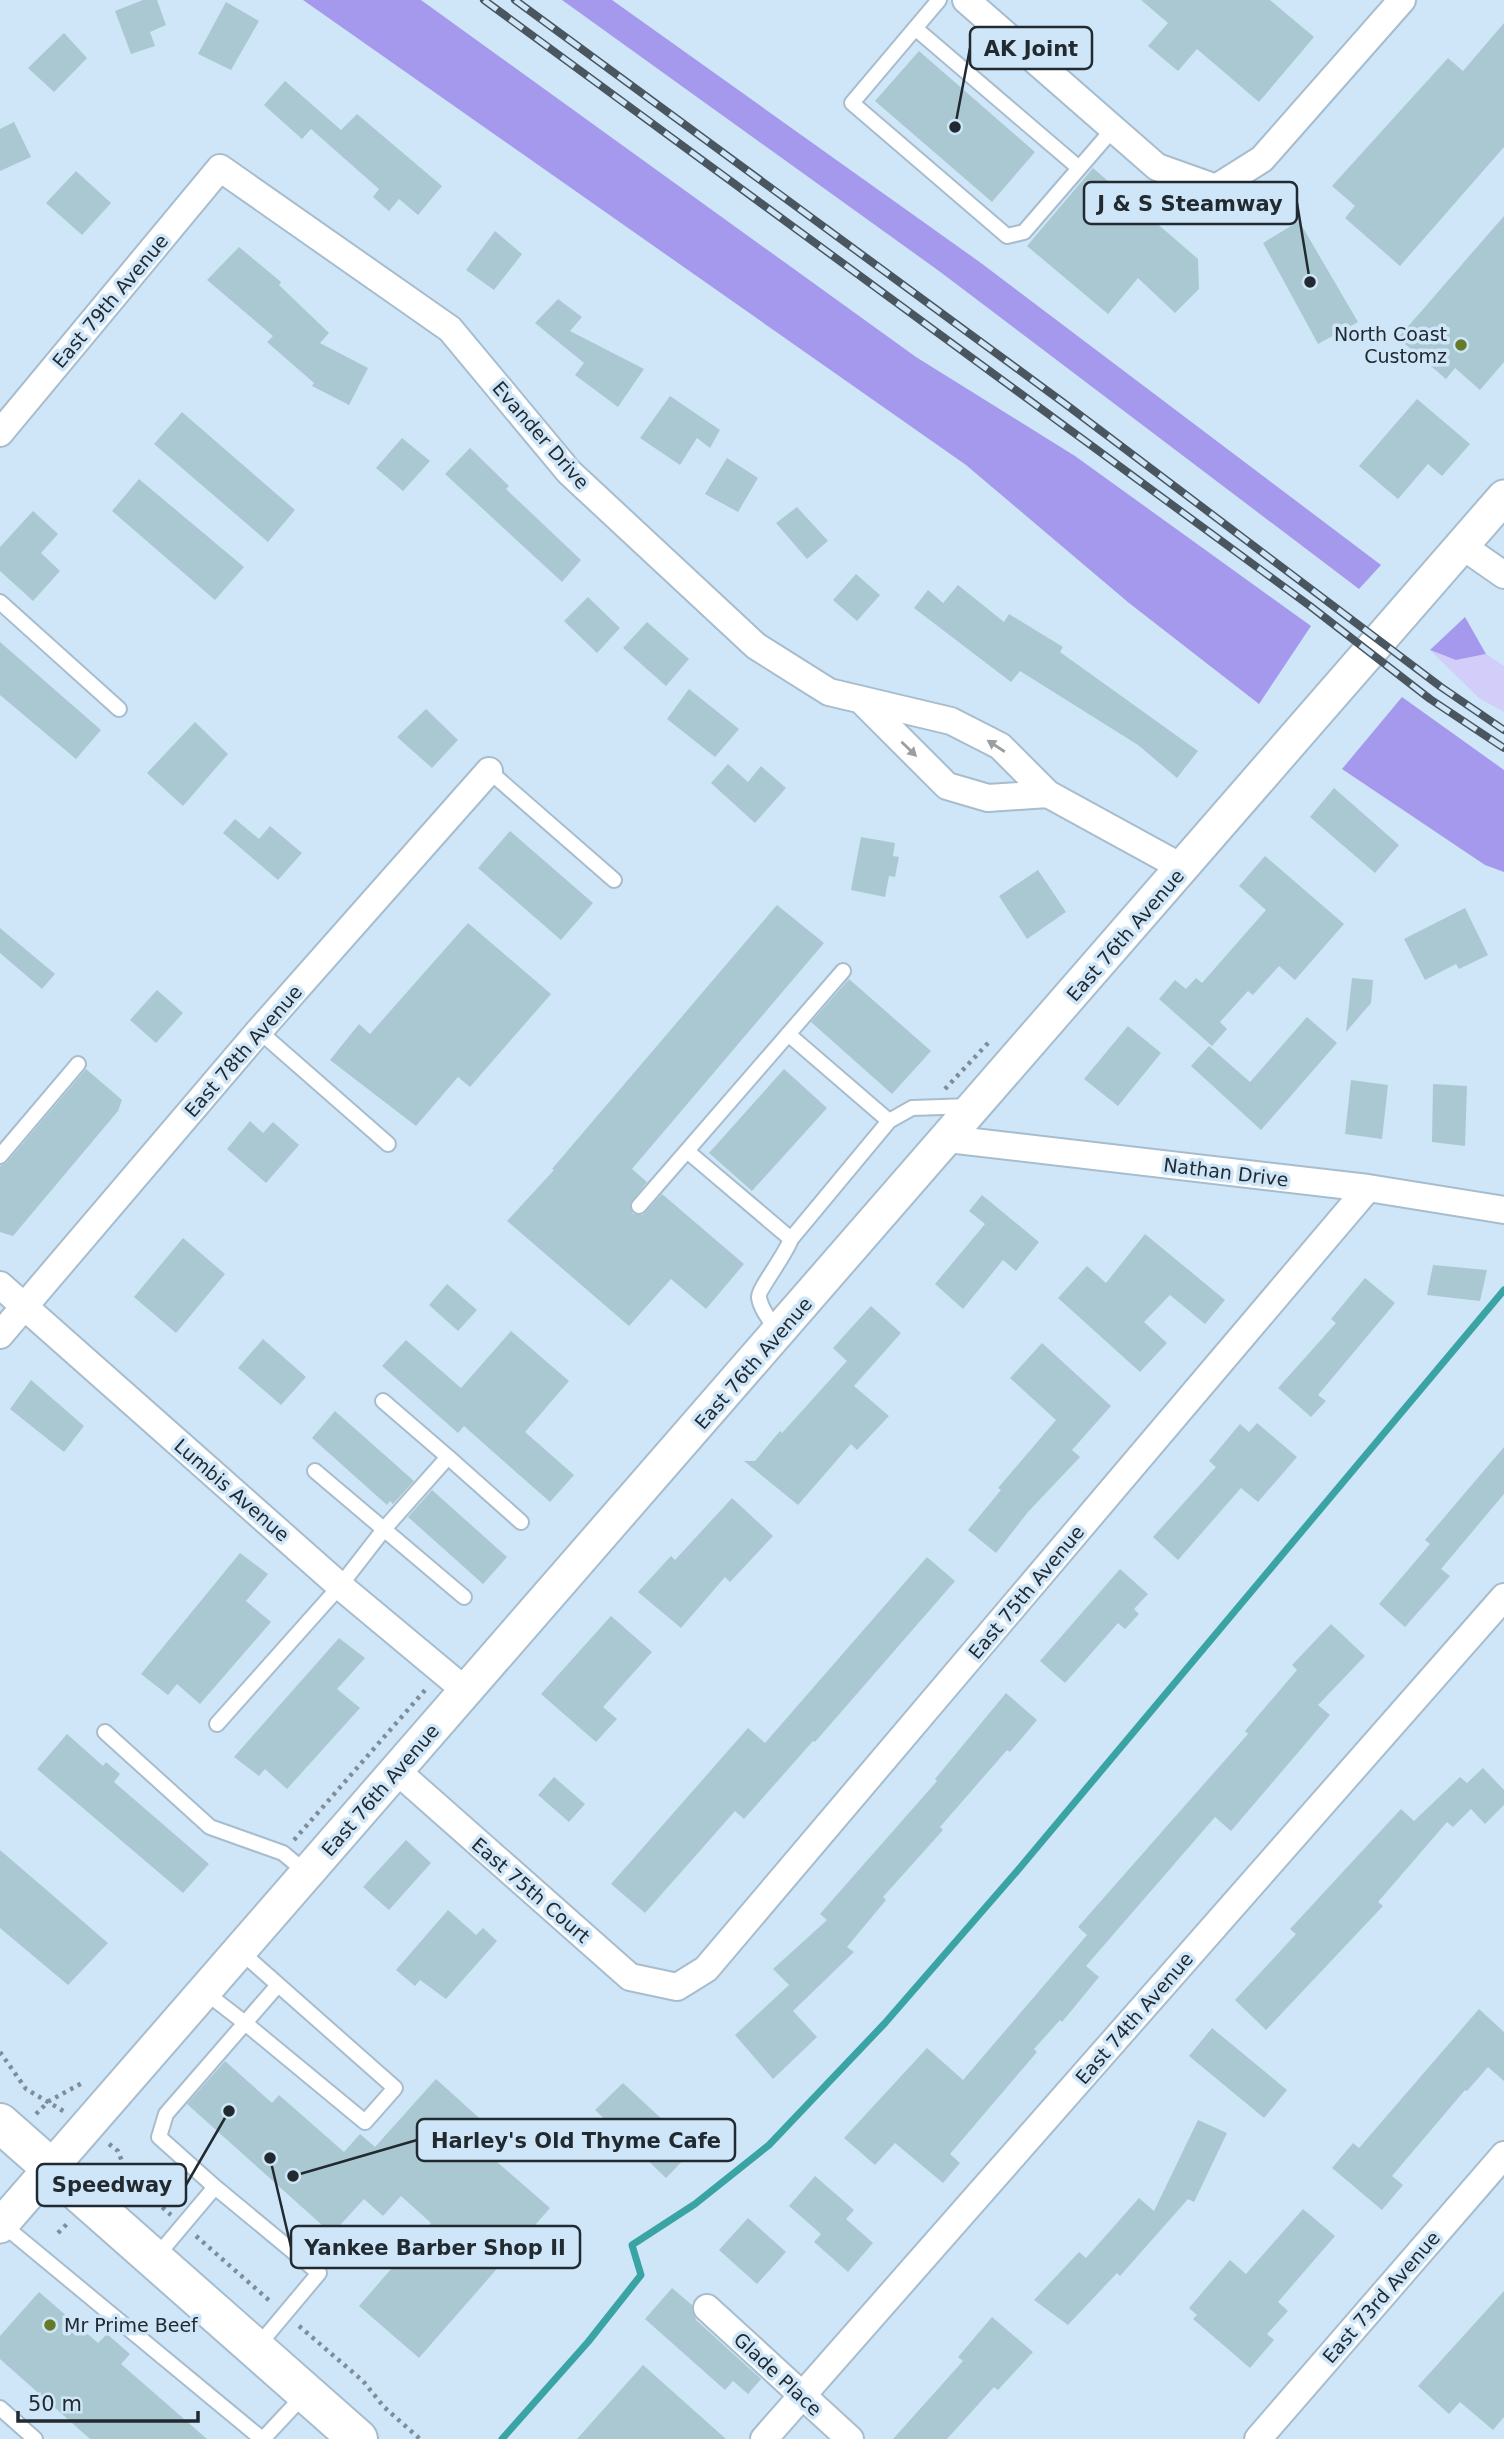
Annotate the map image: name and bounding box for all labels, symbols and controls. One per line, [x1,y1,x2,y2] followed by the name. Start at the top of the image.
[970,27,1092,69] callout: AK Joint
[984,37,1078,61] text: AK Joint
[1084,182,1297,224] callout: J & S Steamway
[1095,192,1283,216] text: J & S Steamway
[48,230,172,372] street label: East 79th Avenue
[1334,323,1447,367] place label: North Coast Customz
[1453,337,1469,353] marker: North Coast Customz
[488,377,594,493] street label: Evander Drive
[987,739,1005,753] one-way arrow
[900,740,917,756] one-way arrow
[1062,865,1188,1005] street label: East 76th Avenue
[180,981,306,1121] street label: East 78th Avenue
[1162,1153,1290,1191] street label: Nathan Drive
[690,1293,816,1433] street label: East 76th Avenue
[170,1434,294,1546] street label: Lumbis Avenue
[964,1521,1088,1663] street label: East 75th Avenue
[317,1720,443,1860] street label: East 76th Avenue
[468,1833,594,1947] street label: East 75th Court
[1071,1948,1197,2088] street label: East 74th Avenue
[417,2119,735,2161] callout: Harley's Old Thyme Cafe
[431,2129,721,2153] text: Harley's Old Thyme Cafe
[37,2164,186,2206] callout: Speedway
[52,2173,172,2197] text: Speedway
[291,2226,580,2268] callout: Yankee Barber Shop II
[1318,2227,1444,2367] street label: East 73rd Avenue
[303,2236,566,2260] text: Yankee Barber Shop II
[64,2314,199,2336] place label: Mr Prime Beef
[42,2317,58,2333] marker: Mr Prime Beef
[730,2328,826,2420] street label: Glade Place
[18,2380,198,2424] scale bar
[28,2392,82,2416] text: 50 m

